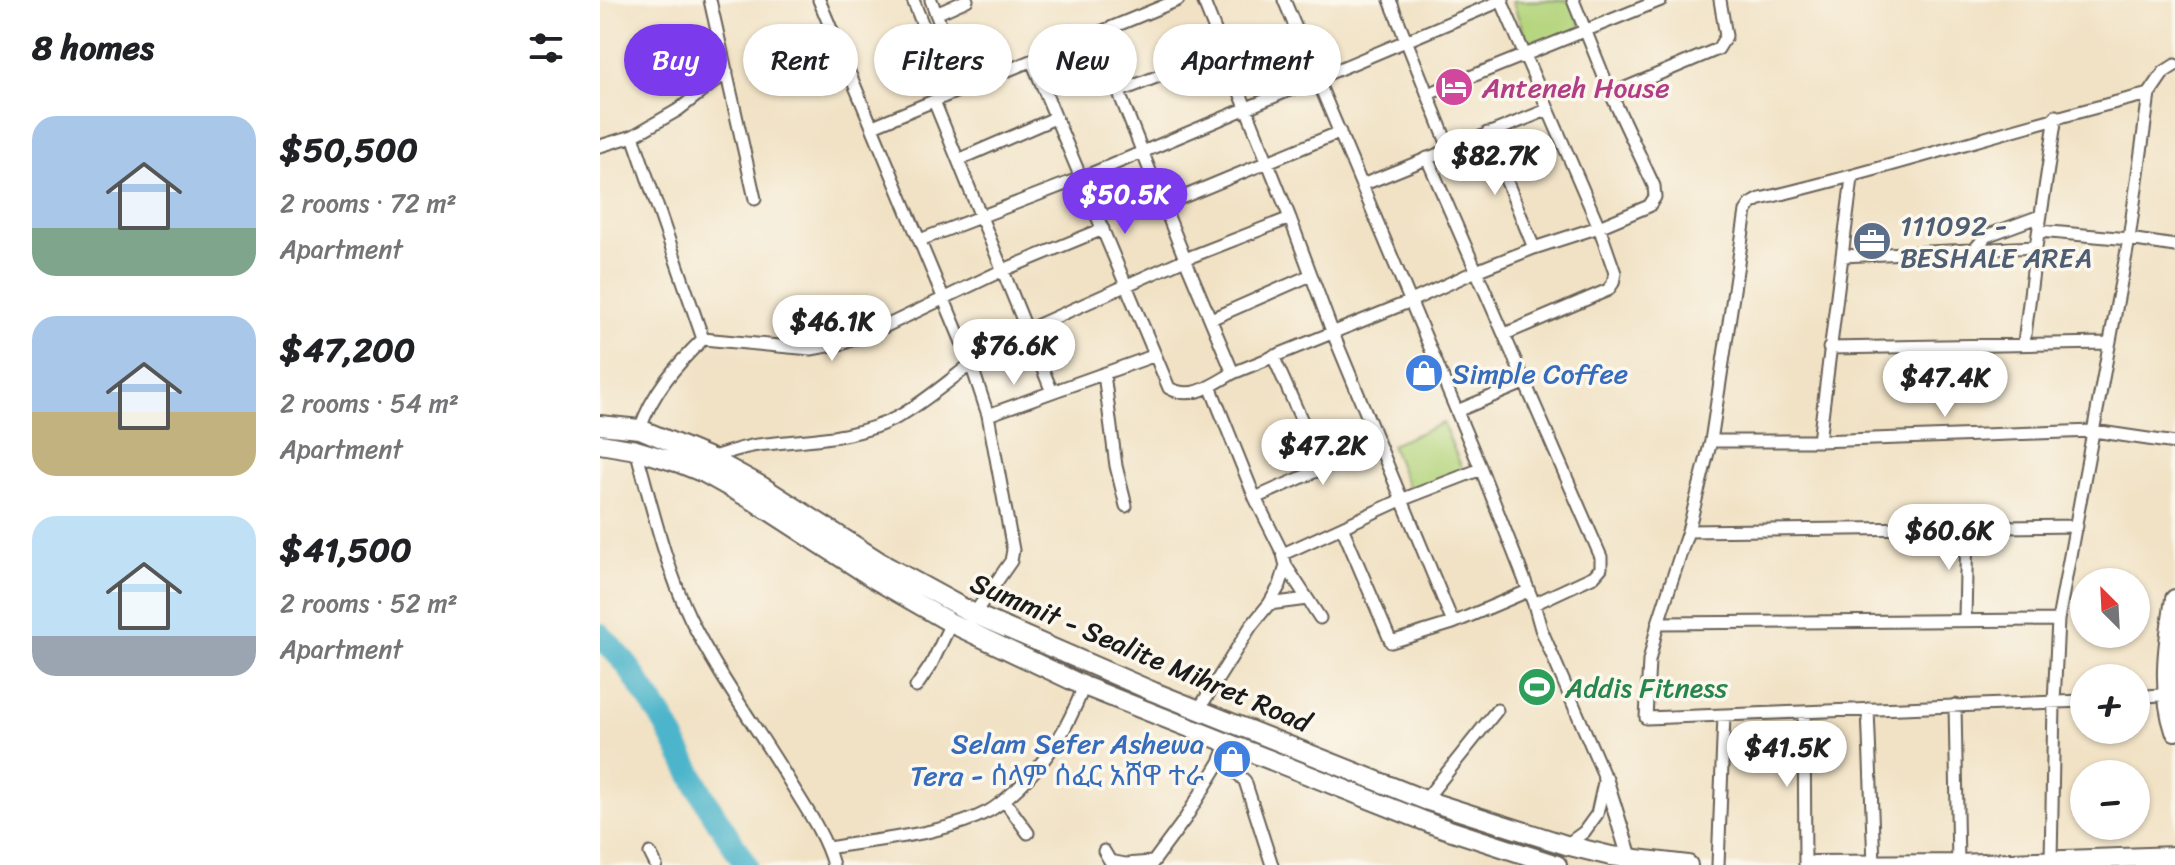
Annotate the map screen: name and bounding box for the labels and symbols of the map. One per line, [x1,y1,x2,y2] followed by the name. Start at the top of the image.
[1481,63,1670,112] place label: Anteneh House
[1433,66,1475,108] hotel icon: Anteneh House
[1430,129,1560,197] pin: $82.7K
[1060,168,1190,236] pin: $50.5K
[1900,201,2092,282] place label: 111092 - BESHALE AREA
[1851,220,1893,262] office icon: 111092 - BESHALE AREA
[767,295,897,363] pin: $46.1K
[949,319,1079,387] pin: $76.6K
[1452,349,1628,398] place label: Simple Coffee
[1880,351,2010,419] pin: $47.4K
[1403,352,1445,394] shop icon: Simple Coffee
[1258,419,1388,487] pin: $47.2K
[1884,504,2014,572] pin: $60.6K
[963,558,1321,747] street label: Summit - Sealite Mihret Road
[2070,568,2150,648] north arrow
[1564,663,1728,712] place label: Addis Fitness
[1516,666,1558,708] sports icon: Addis Fitness
[910,719,1204,800] place label: Selam Sefer Ashewa Tera - ሰላም ሰፈር አሸዋ ተራ
[1722,721,1852,789] pin: $41.5K
[1211,738,1253,780] shop icon: Selam Sefer Ashewa Tera - ሰላም ሰፈር አሸዋ ተራ

